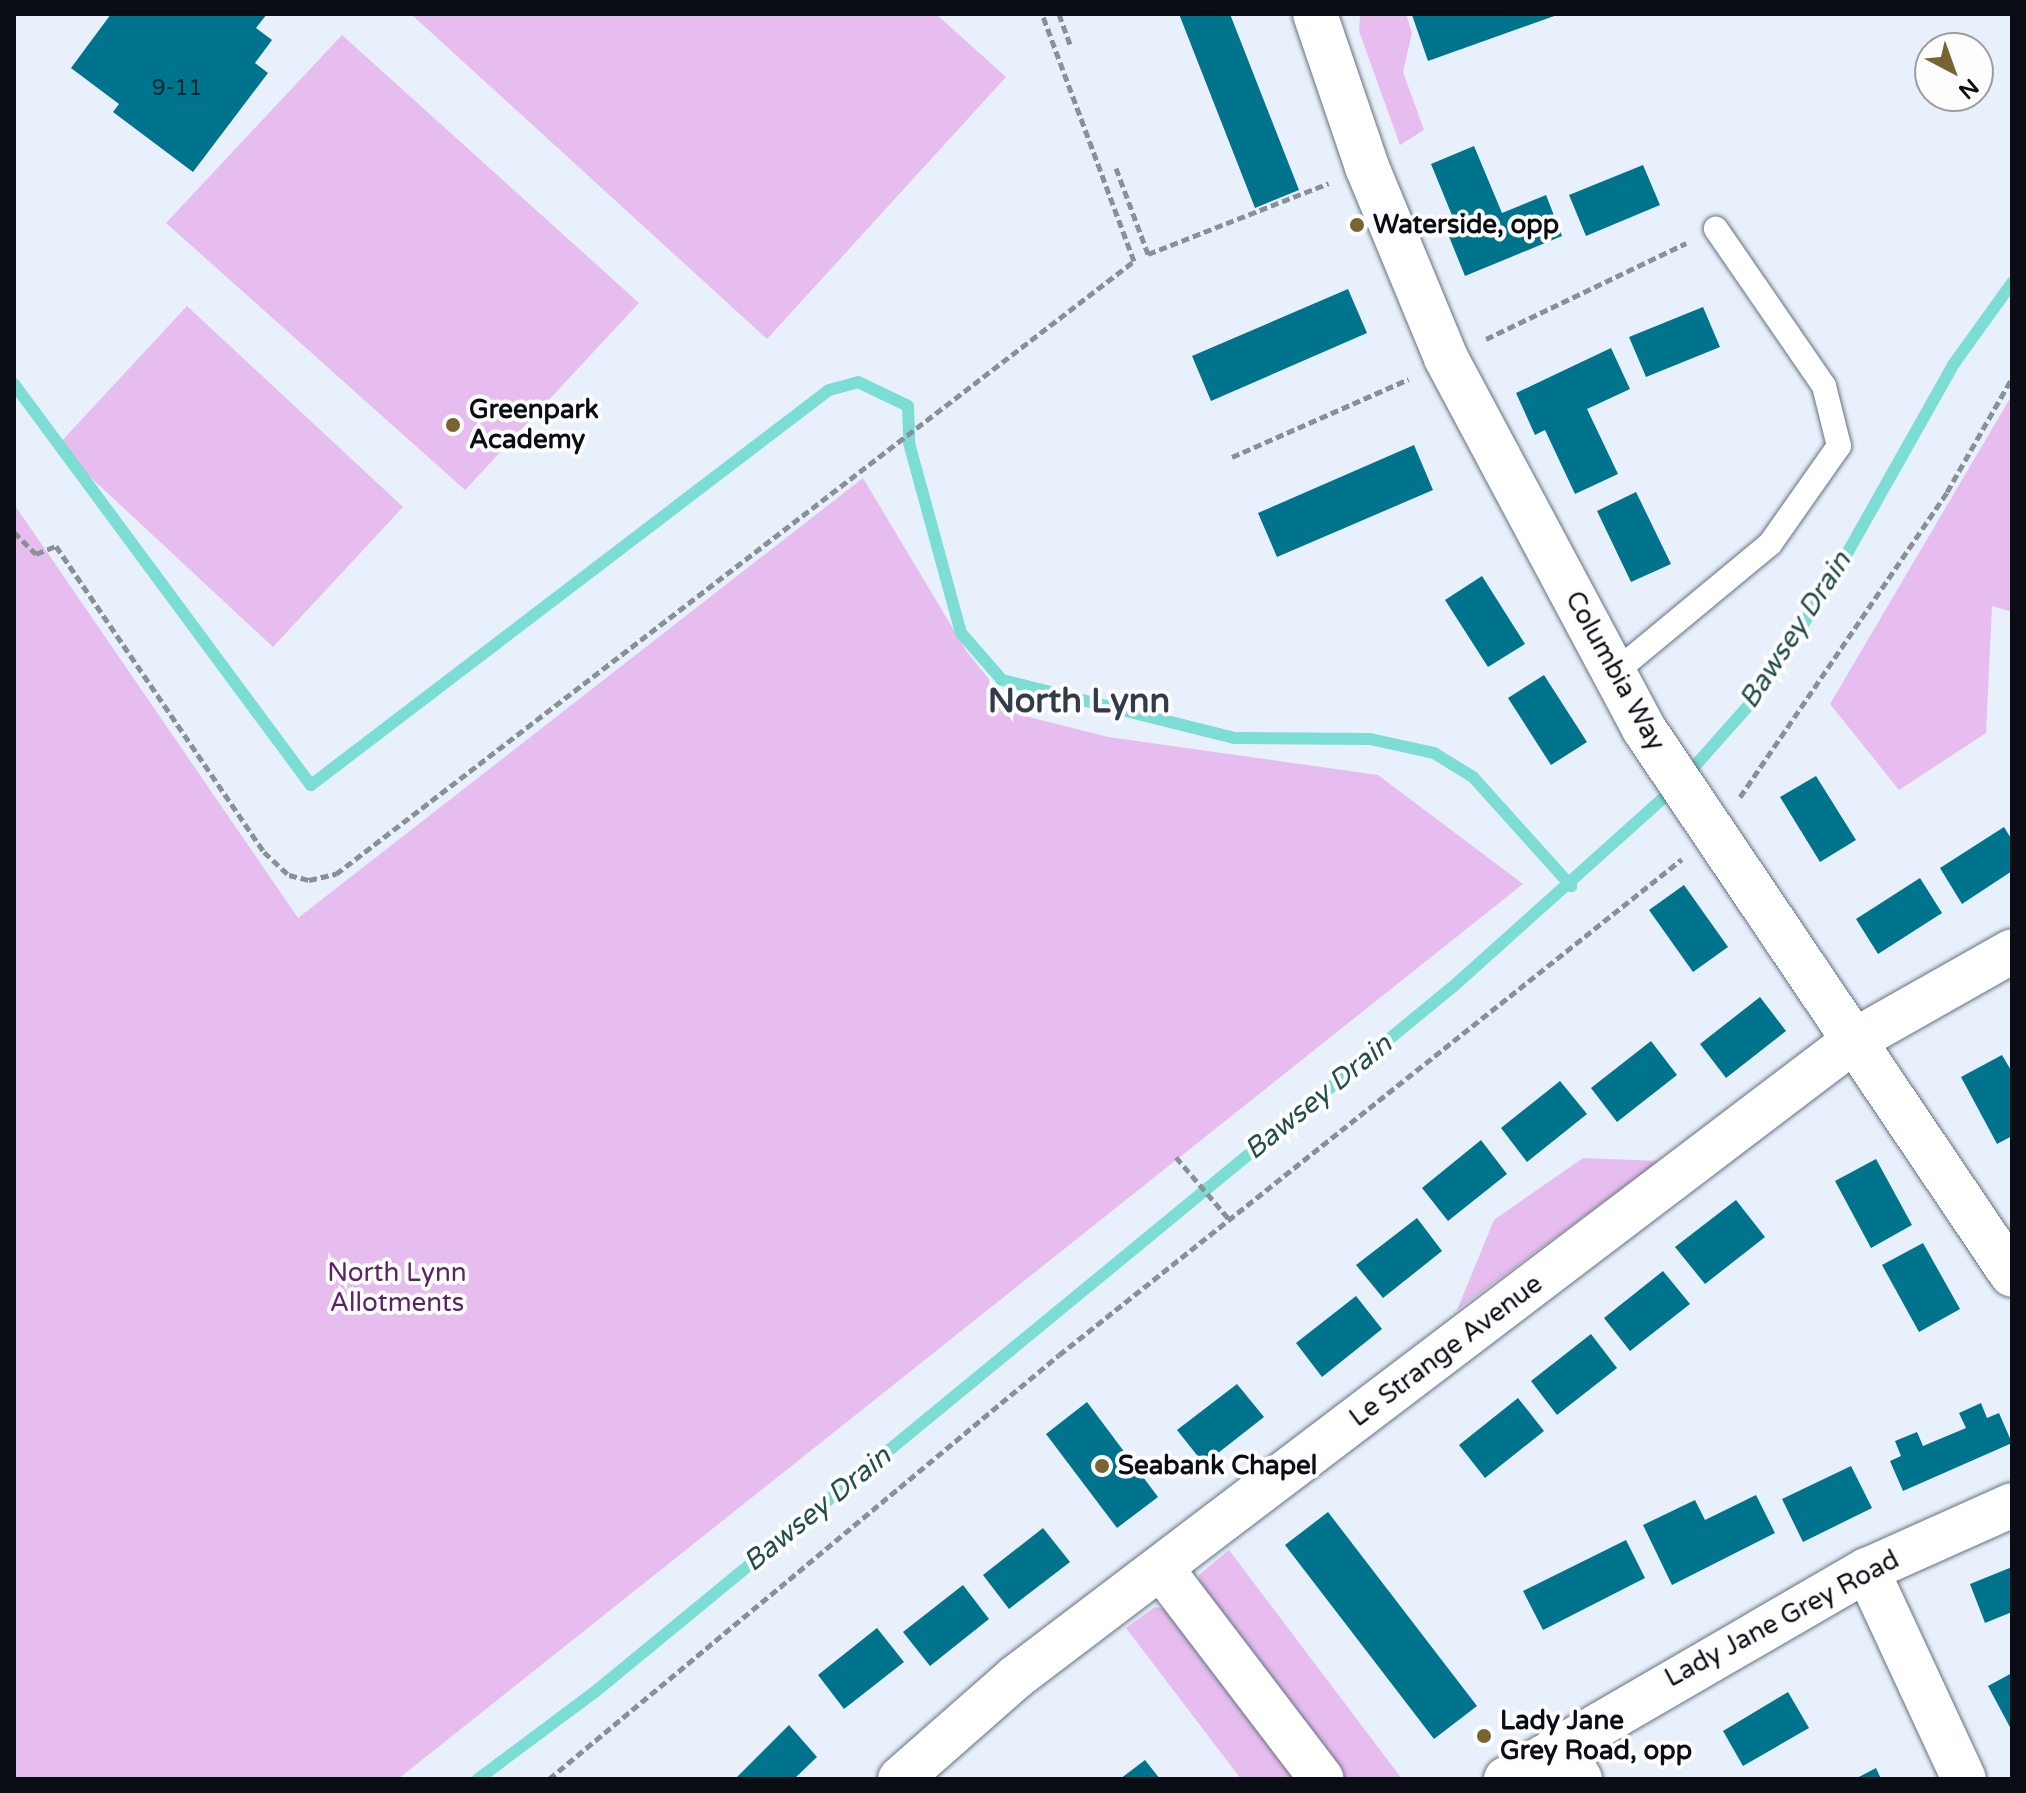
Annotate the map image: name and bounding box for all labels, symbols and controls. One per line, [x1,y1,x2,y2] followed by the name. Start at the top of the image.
[1914,32,1994,112] north arrow
[1953,73,1984,104] text: N
[152,76,202,102] house number: 9-11
[1373,209,1559,241] place label: Waterside, opp
[1348,216,1366,234] marker: Waterside, opp
[469,394,599,456] place label: Greenpark Academy
[444,416,462,434] marker: Greenpark Academy
[1732,545,1858,715] water label: Bawsey Drain
[1558,586,1672,756] street label: Columbia Way
[988,682,1170,722] district label: North Lynn
[1238,1027,1398,1167] water label: Bawsey Drain
[327,1257,467,1318] park label: North Lynn Allotments
[1344,1268,1548,1434] street label: Le Strange Avenue
[737,1439,897,1579] water label: Bawsey Drain
[1118,1450,1317,1482] place label: Seabank Chapel
[1093,1457,1111,1475] marker: Seabank Chapel
[1660,1544,1904,1694] street label: Lady Jane Grey Road
[1500,1705,1692,1766] place label: Lady Jane Grey Road, opp
[1475,1727,1493,1745] marker: Lady Jane Grey Road, opp

